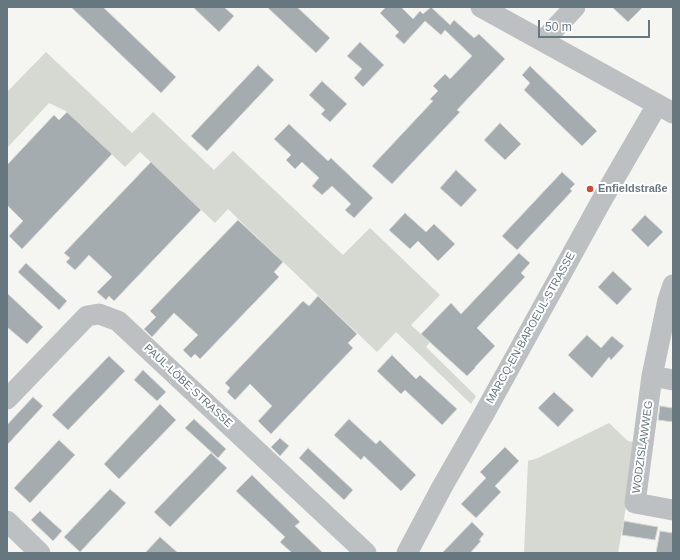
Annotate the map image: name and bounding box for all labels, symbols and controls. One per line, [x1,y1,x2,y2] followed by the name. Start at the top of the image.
[540,12,652,38] scale bar
[545,20,572,34] text: 50 m
[598,182,668,196] place label: Enfieldstraße
[585,184,595,194] marker: Enfieldstraße
[484,250,578,406] street label: MARCQ-EN-BAROEUL-STRASSE
[141,342,235,430] street label: PAUL-LÖBE-STRASSE
[630,400,656,494] street label: WODZISLAWWEG

